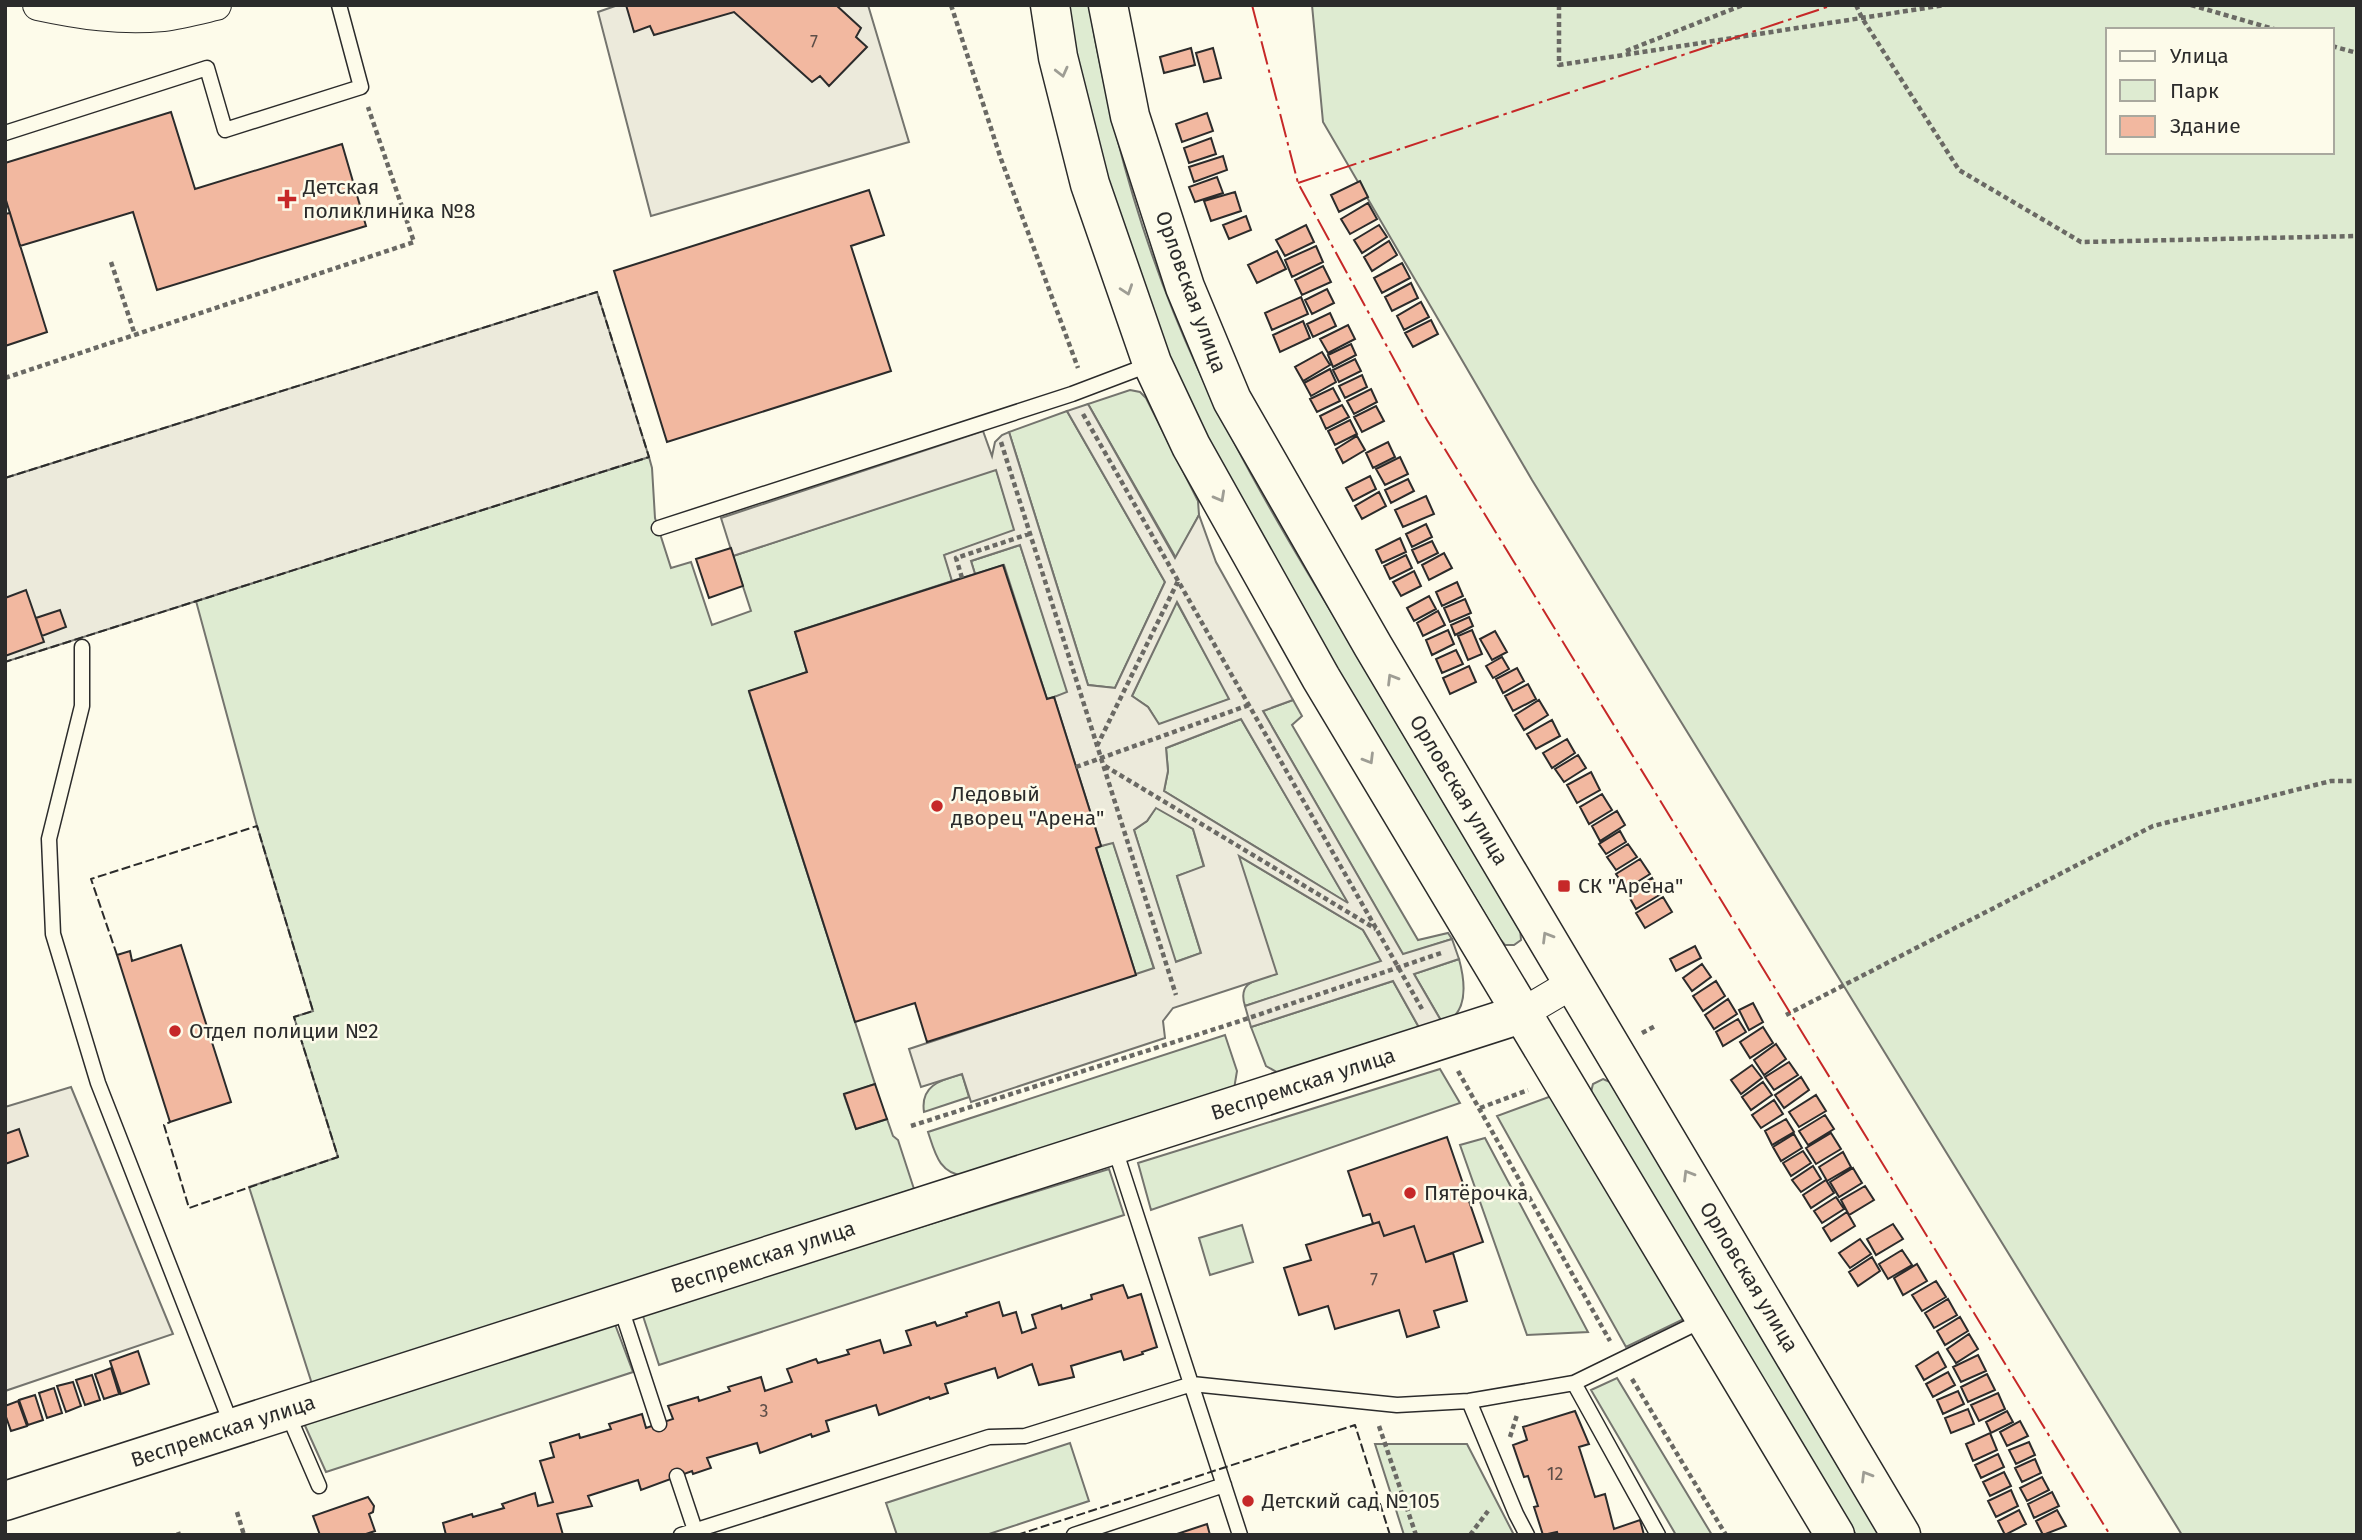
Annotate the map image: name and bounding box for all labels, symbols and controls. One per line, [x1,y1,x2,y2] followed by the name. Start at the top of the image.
[2106,28,2334,154] legend
[810,31,818,53] house number: 7
[2170,43,2229,69] text: Улица
[1054,66,1068,78] one-way arrow
[2170,78,2219,104] text: Парк
[2170,113,2241,139] text: Здание
[302,174,476,224] place label: Детская поликлиника №8
[277,189,297,209] marker: Детская поликлиника №8
[1150,207,1232,377] street label: Орловская улица
[1119,284,1133,296] one-way arrow
[1212,490,1225,503] one-way arrow
[1388,673,1401,686] one-way arrow
[1404,710,1514,870] street label: Орловская улица
[1361,751,1374,764] one-way arrow
[951,781,1104,831] place label: Ледовый дворец "Арена"
[929,798,945,814] marker: Ледовый дворец "Арена"
[1578,873,1683,899] place label: СК "Арена"
[1556,878,1572,894] marker: СК "Арена"
[1543,931,1556,944] one-way arrow
[189,1018,379,1044] place label: Отдел полиции №2
[167,1023,183,1039] marker: Отдел полиции №2
[1208,1042,1398,1126] street label: Веспремская улица
[1683,1169,1696,1182] one-way arrow
[1424,1180,1528,1206] place label: Пятёрочка
[1402,1185,1418,1201] marker: Пятёрочка
[1694,1197,1804,1357] street label: Орловская улица
[668,1215,858,1299] street label: Веспремская улица
[1370,1269,1378,1291] house number: 7
[128,1389,318,1473] street label: Веспремская улица
[760,1400,768,1422] house number: 3
[1547,1463,1563,1485] house number: 12
[1861,1471,1874,1483] one-way arrow
[1261,1488,1440,1514] place label: Детский сад №105
[1240,1493,1256,1509] marker: Детский сад №105

